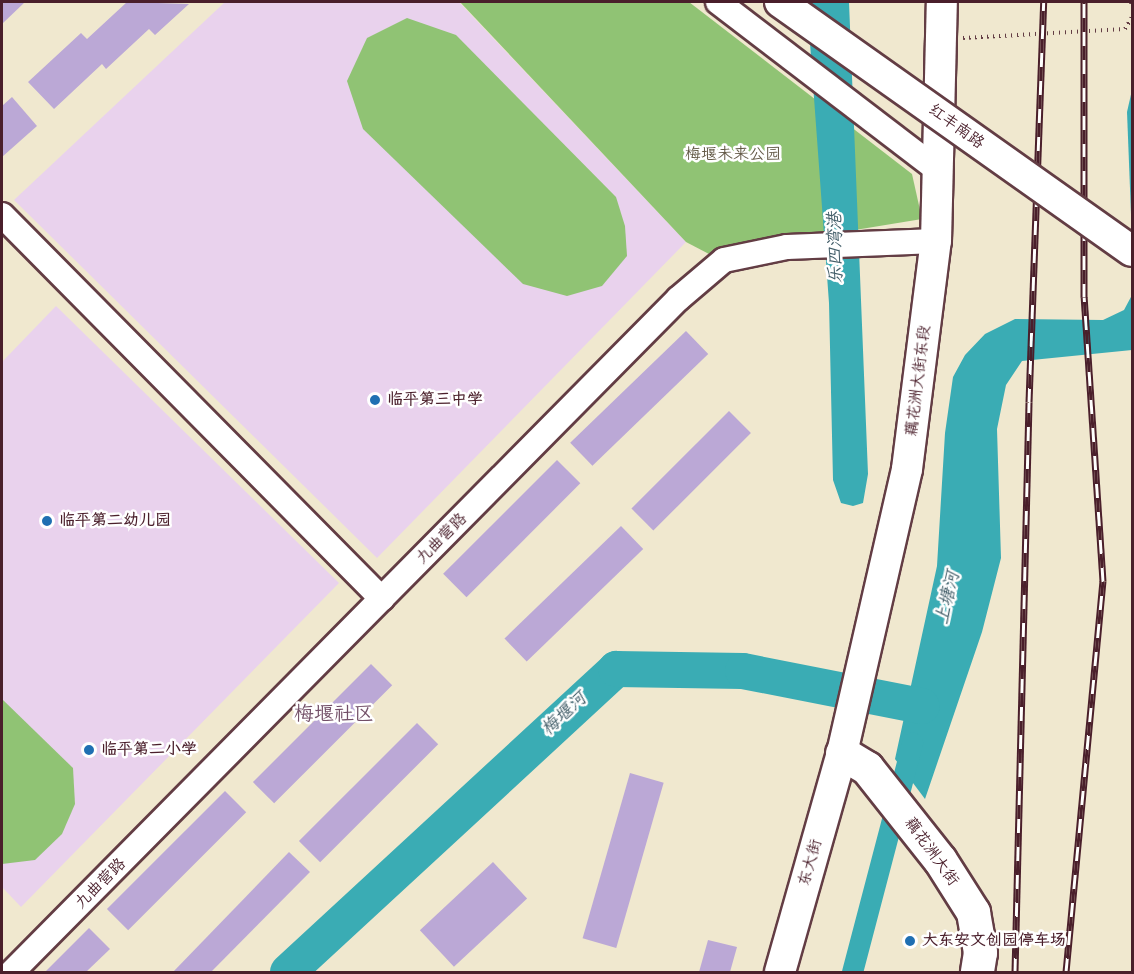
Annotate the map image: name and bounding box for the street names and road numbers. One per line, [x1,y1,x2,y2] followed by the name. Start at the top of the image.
[924,100,988,154] street label: 红丰南路
[903,324,935,438] street label: 藕花洲大街东段
[413,510,471,568] street label: 九曲营路
[900,814,962,890] street label: 藕花洲大街
[795,837,827,889] street label: 东大街
[72,855,130,913] street label: 九曲营路

